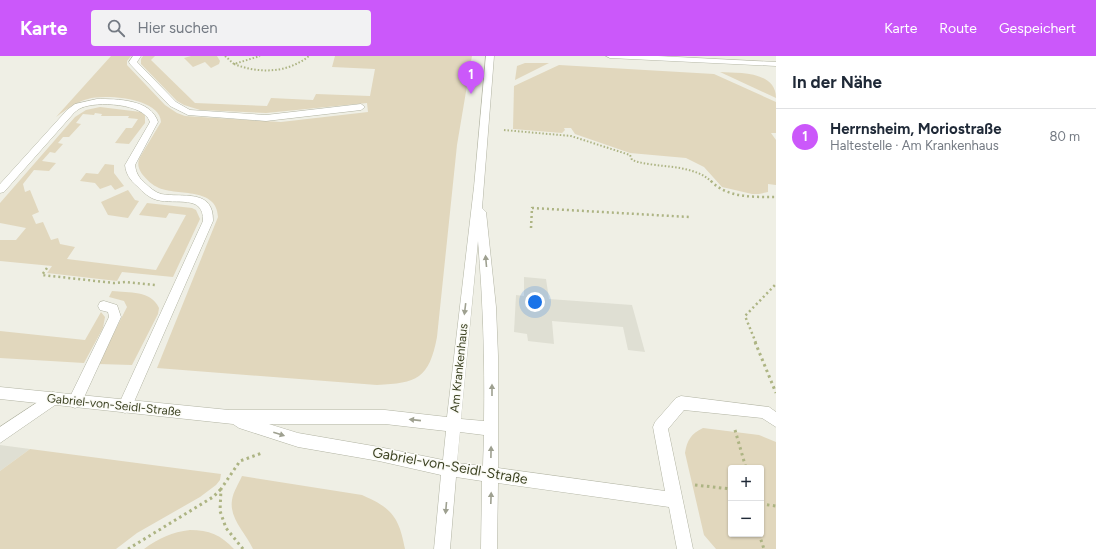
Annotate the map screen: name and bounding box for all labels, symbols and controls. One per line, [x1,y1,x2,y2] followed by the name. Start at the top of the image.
[91,10,371,46] search box
[20,17,67,40] text: Karte
[105,17,127,39] icon: search
[137,19,218,37] text: Hier suchen
[884,20,917,37] text: Karte
[939,20,977,37] text: Route
[999,20,1076,37] text: Gespeichert
[458,61,484,94] pin: 1
[792,72,882,92] text: In der Nähe
[830,120,1001,138] text: Herrnsheim, Moriostraße
[802,129,808,144] text: 1
[1049,129,1080,144] text: 80 m
[830,138,999,153] text: Haltestelle · Am Krankenhaus
[482,255,489,267] one-way arrow
[525,292,545,312] your location
[461,303,468,315] one-way arrow
[447,322,471,413] street label: Am Krankenhaus
[489,383,495,396] one-way arrow
[46,391,182,419] street label: Gabriel-von-Seidl-Straße
[409,417,421,423] one-way arrow
[273,431,285,437] one-way arrow
[371,444,529,488] street label: Gabriel-von-Seidl-Straße
[488,446,495,458] one-way arrow
[728,465,764,537] map controls
[728,465,764,501] button: +
[487,492,494,504] one-way arrow
[728,501,764,537] button: −
[442,502,449,514] one-way arrow

